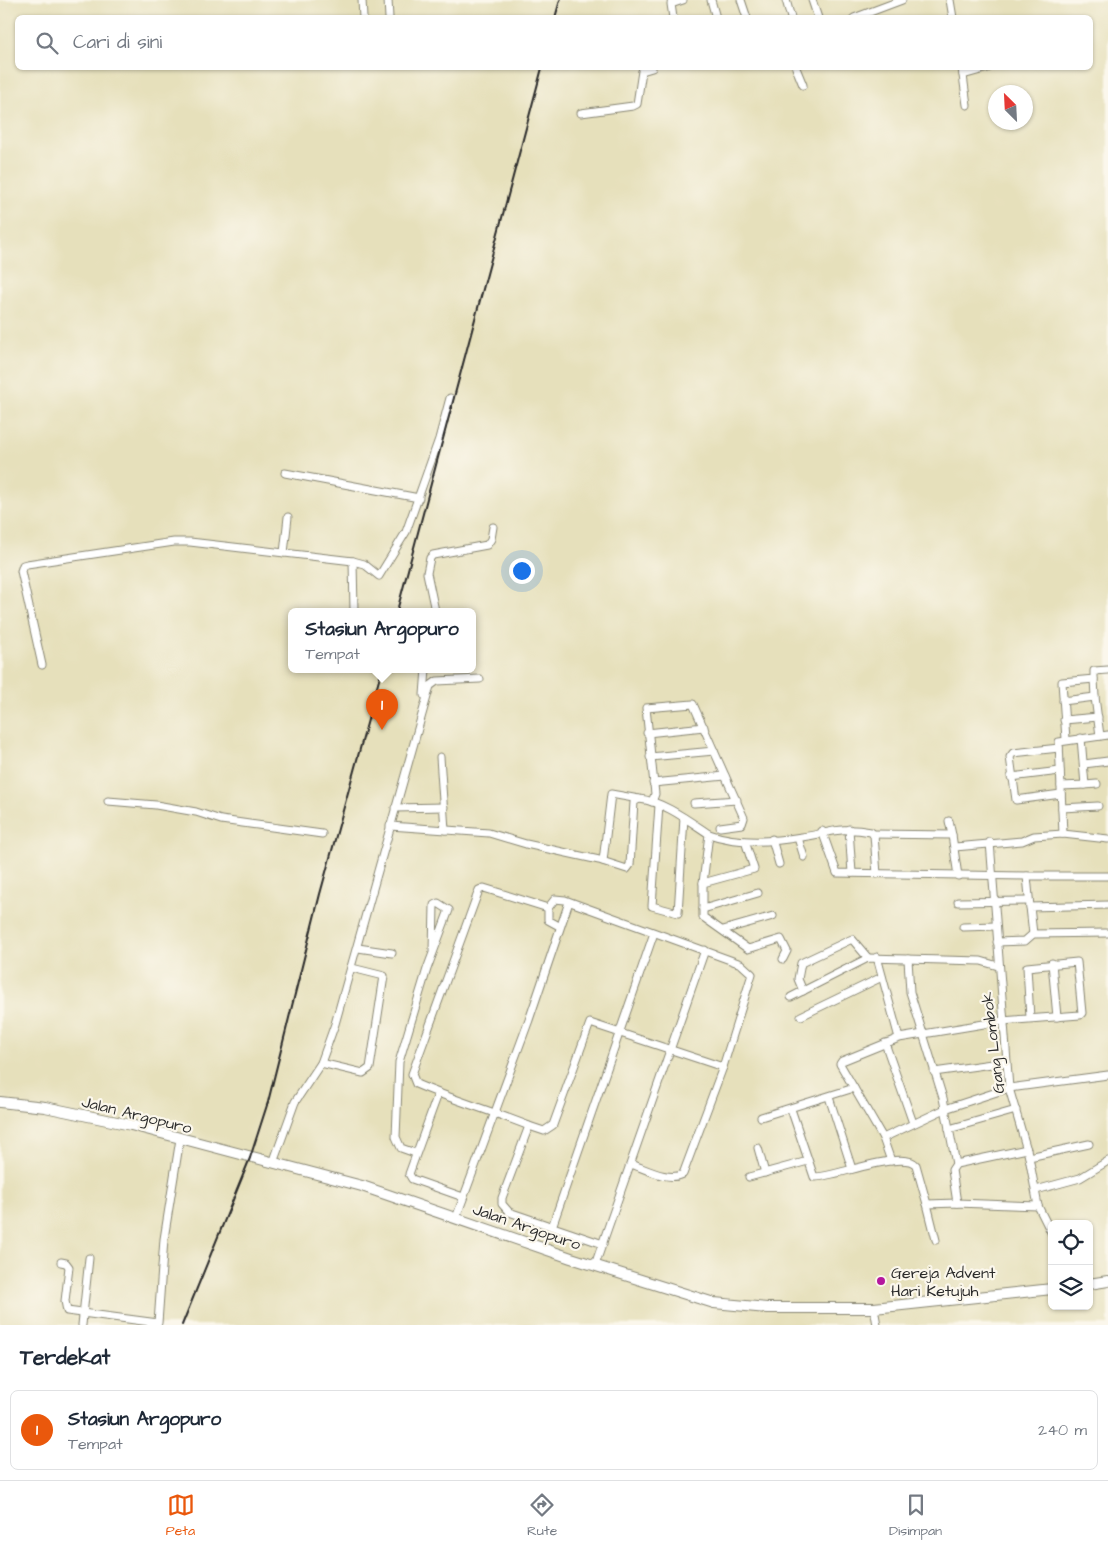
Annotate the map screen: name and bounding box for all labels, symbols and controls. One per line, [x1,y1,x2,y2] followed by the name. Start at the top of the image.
[15,15,1093,70] search box
[33,29,61,57] icon: search
[73,29,162,56] text: Cari di sini
[988,85,1033,130] north arrow
[509,558,535,584] your location
[288,608,476,673] popup
[305,616,459,643] text: Stasiun Argopuro
[305,643,360,665] text: Tempat
[366,689,398,730] pin: 1
[976,991,1011,1095] street label: Gang Lombok
[79,1091,194,1140] street label: Jalan Argopuro
[469,1198,584,1257] street label: Jalan Argopuro
[1048,1220,1093,1310] map controls
[1048,1220,1093,1265] button: locate
[891,1262,996,1302] place label: Gereja Advent Hari Ketujuh
[1048,1265,1093,1310] button: layers
[875,1275,887,1287] marker: Gereja Advent Hari Ketujuh
[20,1343,110,1372] text: Terdekat
[68,1406,221,1433] text: Stasiun Argopuro
[36,1419,38,1441] text: 1
[1038,1419,1087,1441] text: 240 m
[68,1433,123,1455] text: Tempat
[166,1491,195,1541] tab: Peta
[527,1491,557,1541] tab: Rute
[889,1491,942,1541] tab: Disimpan

